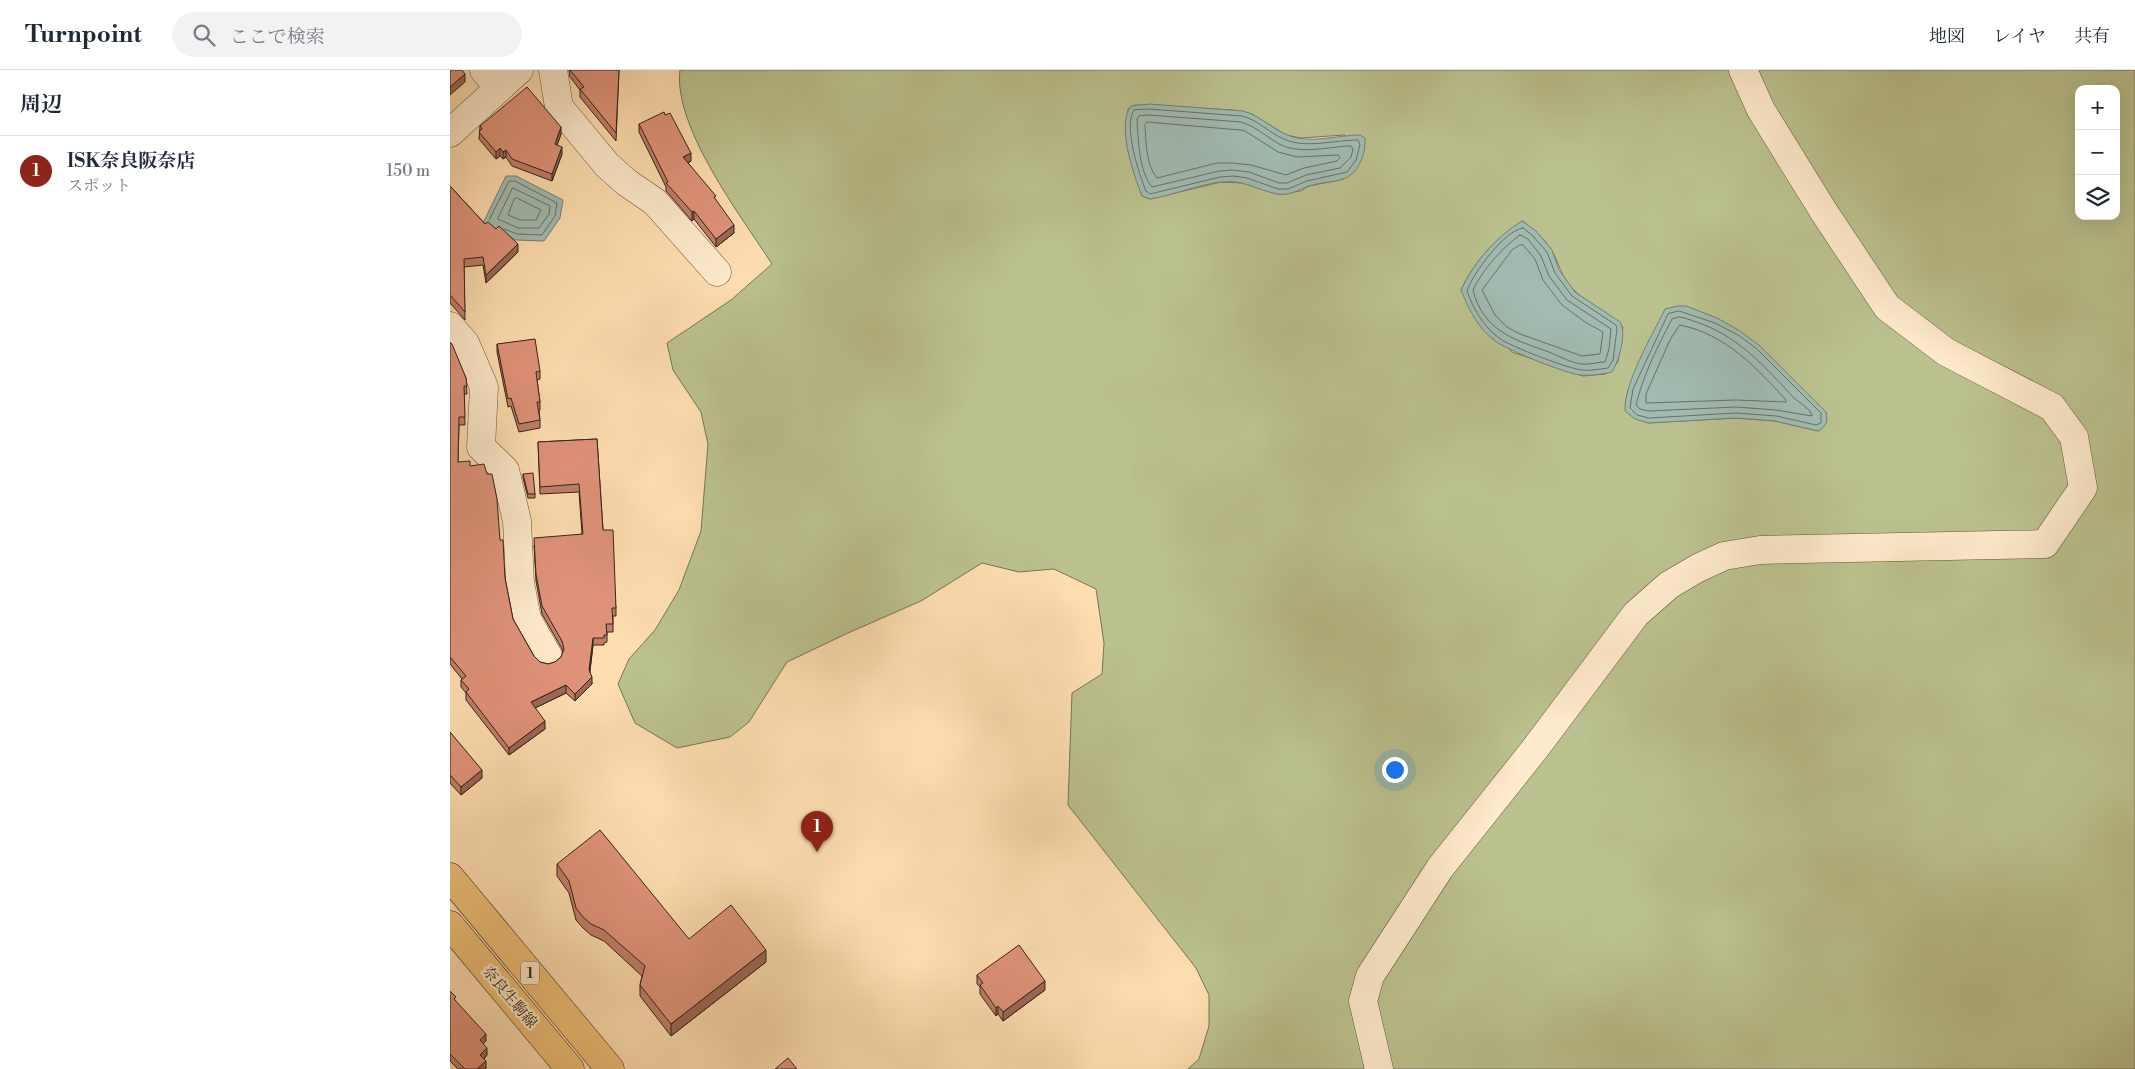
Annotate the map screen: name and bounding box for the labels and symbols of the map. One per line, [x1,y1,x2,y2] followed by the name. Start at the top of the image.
[1382,757,1408,783] your location
[801,811,833,852] pin: 1
[521,961,539,984] road number: 1
[478,962,541,1032] street label: 奈良生駒線

